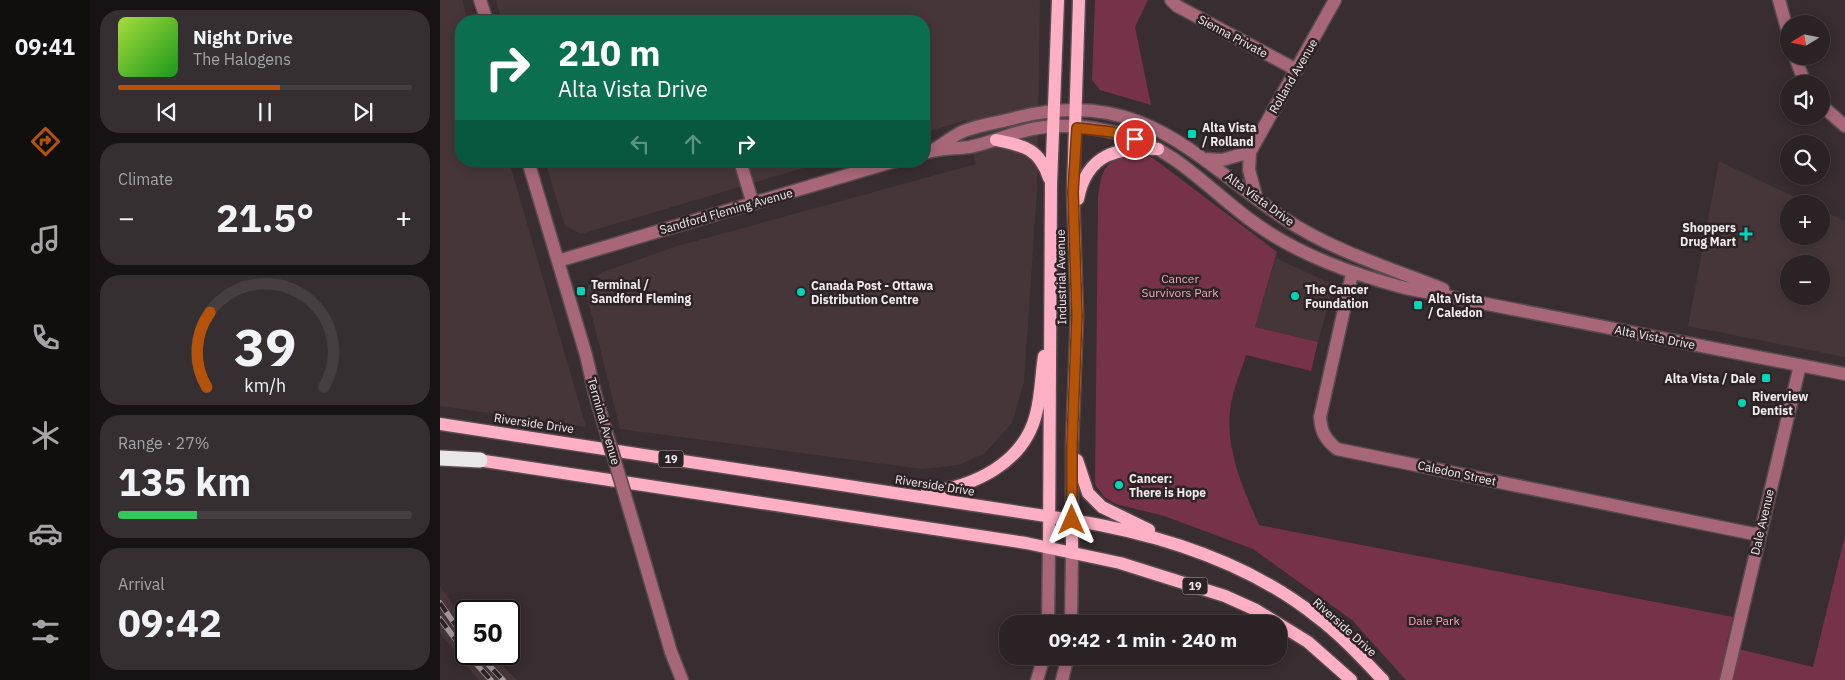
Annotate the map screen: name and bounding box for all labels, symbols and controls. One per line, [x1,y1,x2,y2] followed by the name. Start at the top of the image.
[1196,11,1271,61] street label: Sienna Private
[1780,15,1830,65] north arrow
[1780,15,1830,305] map controls
[193,25,293,49] text: Night Drive
[558,30,661,76] text: 210 m
[15,32,75,61] text: 09:41
[475,35,540,100] icon: right
[1266,36,1321,116] street label: Rolland Avenue
[193,49,291,69] text: The Halogens
[558,74,708,103] text: Alta Vista Drive
[1780,75,1830,125] button: sound
[153,98,181,126] icon: previous
[251,98,279,126] icon: pause
[349,98,377,126] icon: next
[1114,118,1156,160] pin
[1202,120,1257,149] place label: Alta Vista / Rolland
[28,124,63,159] icon: directions
[1121,125,1149,153] icon: arrive
[1186,128,1198,140] marker: Alta Vista / Rolland
[626,130,654,158] icon: left
[679,130,707,158] icon: ahead
[732,130,760,158] icon: right
[1780,135,1830,185] button: search
[118,169,173,189] text: Climate
[1223,169,1298,229] street label: Alta Vista Drive
[658,185,795,237] street label: Sandford Fleming Avenue
[216,193,314,242] text: 21.5°
[1780,195,1830,245] button: +
[118,199,135,236] text: −
[395,199,412,236] text: +
[1680,220,1736,249] place label: Shoppers Drug Mart
[28,222,63,257] icon: music
[1740,228,1752,240] marker: Shoppers Drug Mart
[1053,229,1069,325] street label: Industrial Avenue
[1780,255,1830,305] button: −
[1141,271,1219,300] park label: Cancer Survivors Park
[591,277,691,306] place label: Terminal / Sandford Fleming
[811,278,933,307] place label: Canada Post - Ottawa Distribution Centre
[1305,282,1369,311] place label: The Cancer Foundation
[575,285,587,297] marker: Terminal / Sandford Fleming
[795,286,807,298] marker: Canada Post - Ottawa Distribution Centre
[1289,290,1301,302] marker: The Cancer Foundation
[1428,291,1483,320] place label: Alta Vista / Caledon
[1412,299,1424,311] marker: Alta Vista / Caledon
[234,313,296,380] text: 39
[28,320,63,355] icon: phone
[1613,322,1697,352] street label: Alta Vista Drive
[1665,371,1756,386] place label: Alta Vista / Dale
[1760,372,1772,384] marker: Alta Vista / Dale
[244,374,286,397] text: km/h
[584,376,624,467] street label: Terminal Avenue
[1752,389,1808,418] place label: Riverview Dentist
[1736,397,1748,409] marker: Riverview Dentist
[493,410,575,436] street label: Riverside Drive
[28,418,63,453] icon: climate
[118,433,210,453] text: Range · 27%
[658,450,684,468] road number: 19
[118,457,251,506] text: 135 km
[1416,457,1498,489] street label: Caledon Street
[894,471,976,499] street label: Riverside Drive
[1129,471,1206,500] place label: Cancer: There is Hope
[1113,479,1125,491] marker: Cancer: There is Hope
[1747,487,1777,556] street label: Dale Avenue
[1045,493,1097,545] position arrow
[28,516,63,551] icon: car
[118,574,165,594] text: Arrival
[1182,578,1208,594] road number: 19
[1310,594,1380,660] street label: Riverside Drive
[118,598,222,647] text: 09:42
[455,600,520,665] speed limit sign: 50
[1408,613,1460,628] park label: Dale Park
[28,614,63,649] icon: filters
[1049,628,1237,652] text: 09:42 · 1 min · 240 m

